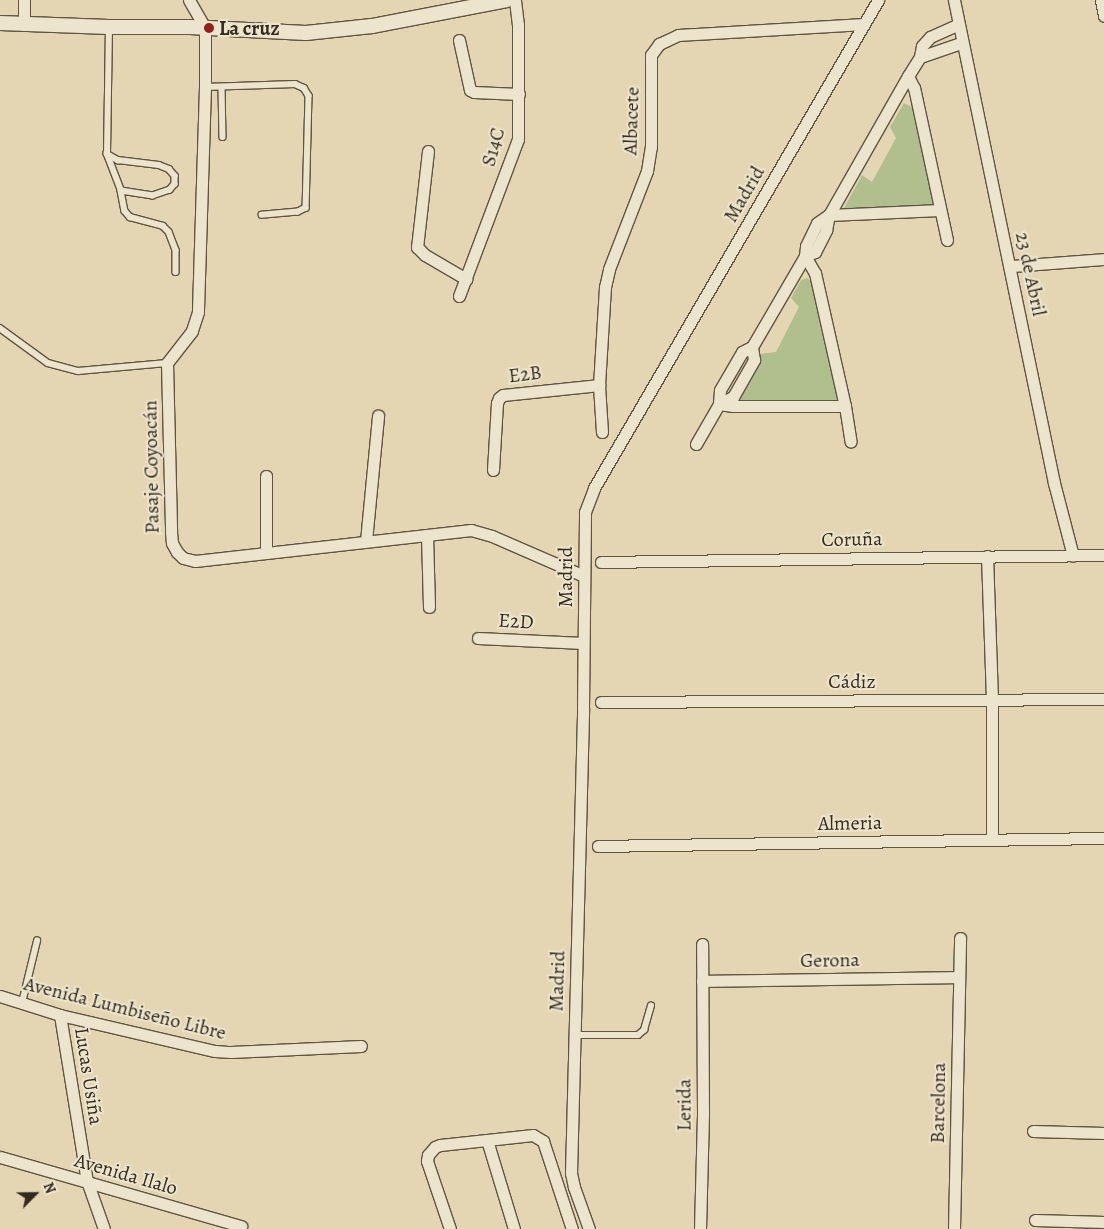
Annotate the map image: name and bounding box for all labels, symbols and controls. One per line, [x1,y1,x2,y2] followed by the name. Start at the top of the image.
[219,16,280,40] place label: La cruz
[203,22,215,34] marker: La cruz
[618,86,644,156] street label: Albacete
[476,125,510,169] street label: S14C
[718,162,770,226] street label: Madrid
[1010,230,1052,318] street label: 23 de Abril
[507,360,543,388] street label: E2B
[138,400,164,534] street label: Pasaje Coyoacán
[821,526,883,552] street label: Coruña
[553,547,577,607] street label: Madrid
[498,608,534,634] street label: E2D
[828,669,876,693] street label: Cádiz
[818,810,882,836] street label: Almeria
[800,947,860,973] street label: Gerona
[544,950,570,1012] street label: Madrid
[21,971,229,1045] street label: Avenida Lumbiseño Libre
[69,1026,109,1126] street label: Lucas Usiña
[925,1062,951,1144] street label: Barcelona
[672,1079,696,1131] street label: Lerida
[72,1148,180,1200] street label: Avenida Ilalo
[10,1169,60,1219] north arrow
[39,1180,60,1196] text: N

